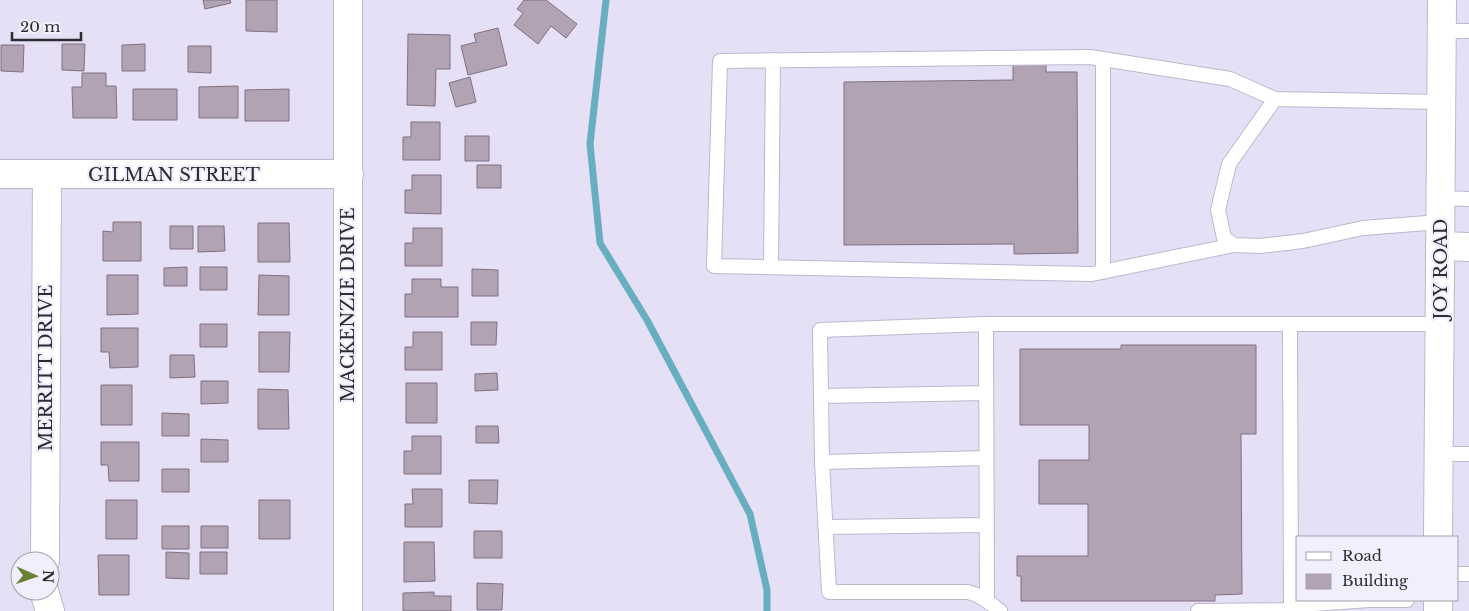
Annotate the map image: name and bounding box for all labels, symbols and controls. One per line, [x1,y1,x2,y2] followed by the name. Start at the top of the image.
[12,10,81,42] scale bar
[20,17,60,36] text: 20 m
[88,164,260,186] street label: GILMAN STREET
[337,208,359,403] street label: MACKENZIE DRIVE
[1430,219,1452,322] street label: JOY ROAD
[35,285,57,451] street label: MERRITT DRIVE
[1296,536,1459,601] legend
[1342,546,1382,565] text: Road
[10,551,60,601] north arrow
[39,570,57,583] text: N
[1342,571,1409,590] text: Building

